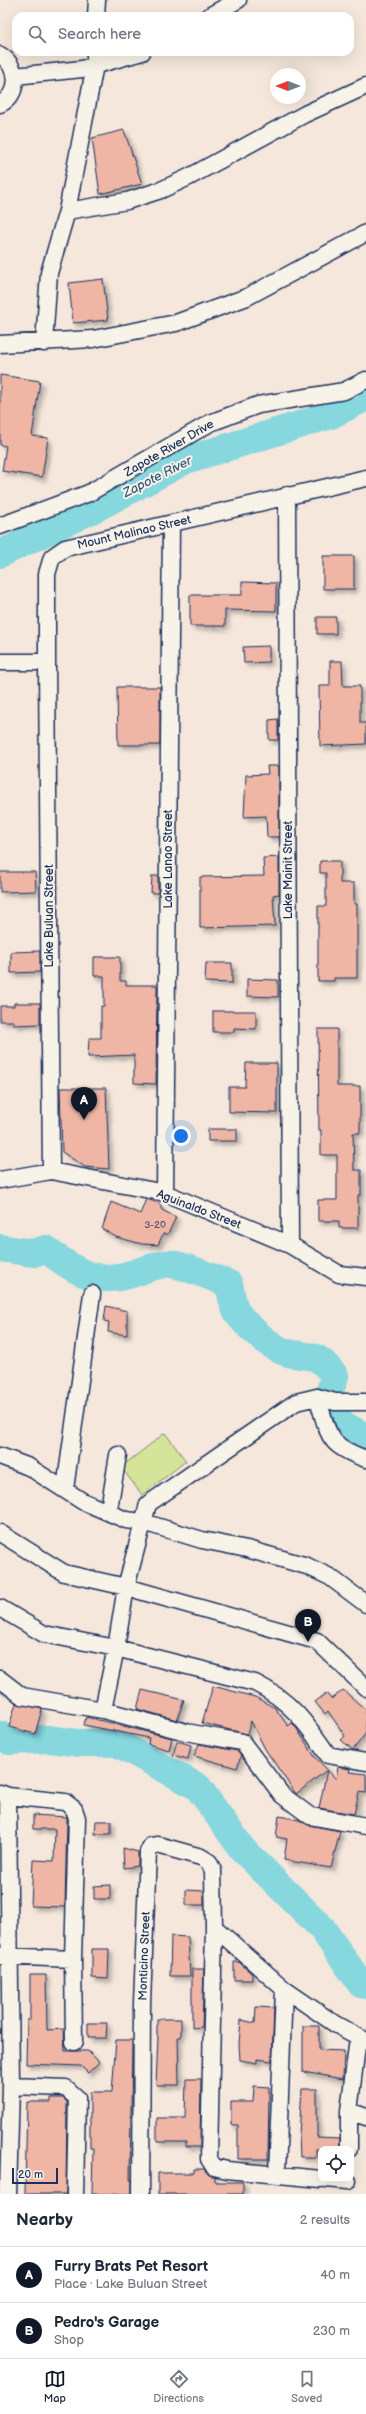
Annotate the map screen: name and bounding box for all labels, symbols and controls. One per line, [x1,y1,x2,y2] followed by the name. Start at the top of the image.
[12,12,354,56] search box
[26,23,48,45] icon: search
[58,25,141,44] text: Search here
[270,68,306,104] north arrow
[122,417,216,479] street label: Zapote River Drive
[120,452,194,500] water label: Zapote River
[76,512,193,553] street label: Mount Malinao Street
[161,809,176,909] street label: Lake Lanao Street
[281,820,296,919] street label: Lake Mainit Street
[42,864,57,968] street label: Lake Buluan Street
[71,1087,97,1120] pin: A
[171,1126,191,1146] your location
[154,1186,243,1233] street label: Aguinaldo Street
[144,1219,166,1231] house number: 3-20
[295,1609,321,1642] pin: B
[135,1911,154,2001] street label: Monticino Street
[318,2146,354,2182] map controls
[318,2146,354,2182] button: locate
[12,2166,58,2185] scale bar
[18,2168,43,2181] text: 20 m
[16,2210,73,2230] text: Nearby
[300,2212,350,2228] text: 2 results
[54,2257,208,2276] text: Furry Brats Pet Resort
[25,2267,33,2283] text: A
[320,2267,350,2283] text: 40 m
[54,2276,207,2292] text: Place · Lake Buluan Street
[54,2313,159,2332] text: Pedro's Garage
[24,2323,34,2339] text: B
[313,2323,350,2339] text: 230 m
[54,2332,84,2348] text: Shop
[44,2368,66,2405] tab: Map
[153,2368,204,2405] tab: Directions
[291,2368,322,2405] tab: Saved

